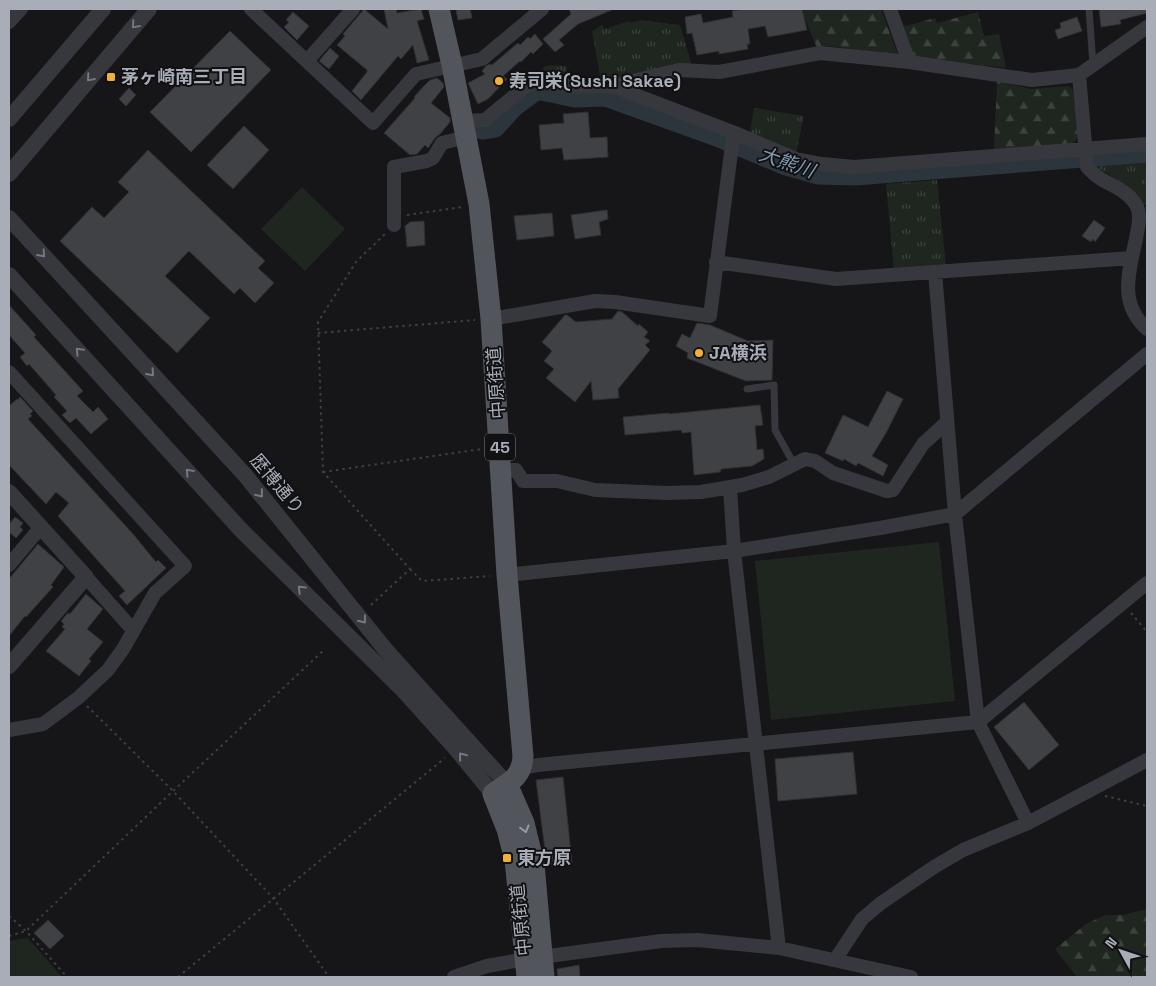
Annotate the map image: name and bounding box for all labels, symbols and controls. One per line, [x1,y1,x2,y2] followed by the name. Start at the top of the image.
[133,19,141,28] one-way arrow
[121,65,247,88] place label: 茅ヶ崎南三丁目
[509,69,681,92] place label: 寿司栄(Sushi Sakae)
[105,71,117,83] marker: 茅ヶ崎南三丁目
[86,73,95,82] one-way arrow
[493,75,505,87] marker: 寿司栄(Sushi Sakae)
[756,141,820,184] water label: 大熊川
[36,248,45,257] one-way arrow
[709,341,767,364] place label: JA横浜
[482,346,509,420] street label: 中原街道
[693,347,705,359] marker: JA横浜
[76,348,85,357] one-way arrow
[146,368,155,377] one-way arrow
[485,434,515,461] road number: 45
[245,449,309,519] street label: 歴博通り
[185,468,194,477] one-way arrow
[255,488,263,497] one-way arrow
[298,586,307,595] one-way arrow
[357,614,365,623] one-way arrow
[459,753,468,762] one-way arrow
[520,824,530,832] one-way arrow
[517,846,571,869] place label: 東方原
[501,852,513,864] marker: 東方原
[505,883,536,957] street label: 中原街道
[1096,926,1146,976] north arrow
[1101,933,1121,952] text: N

